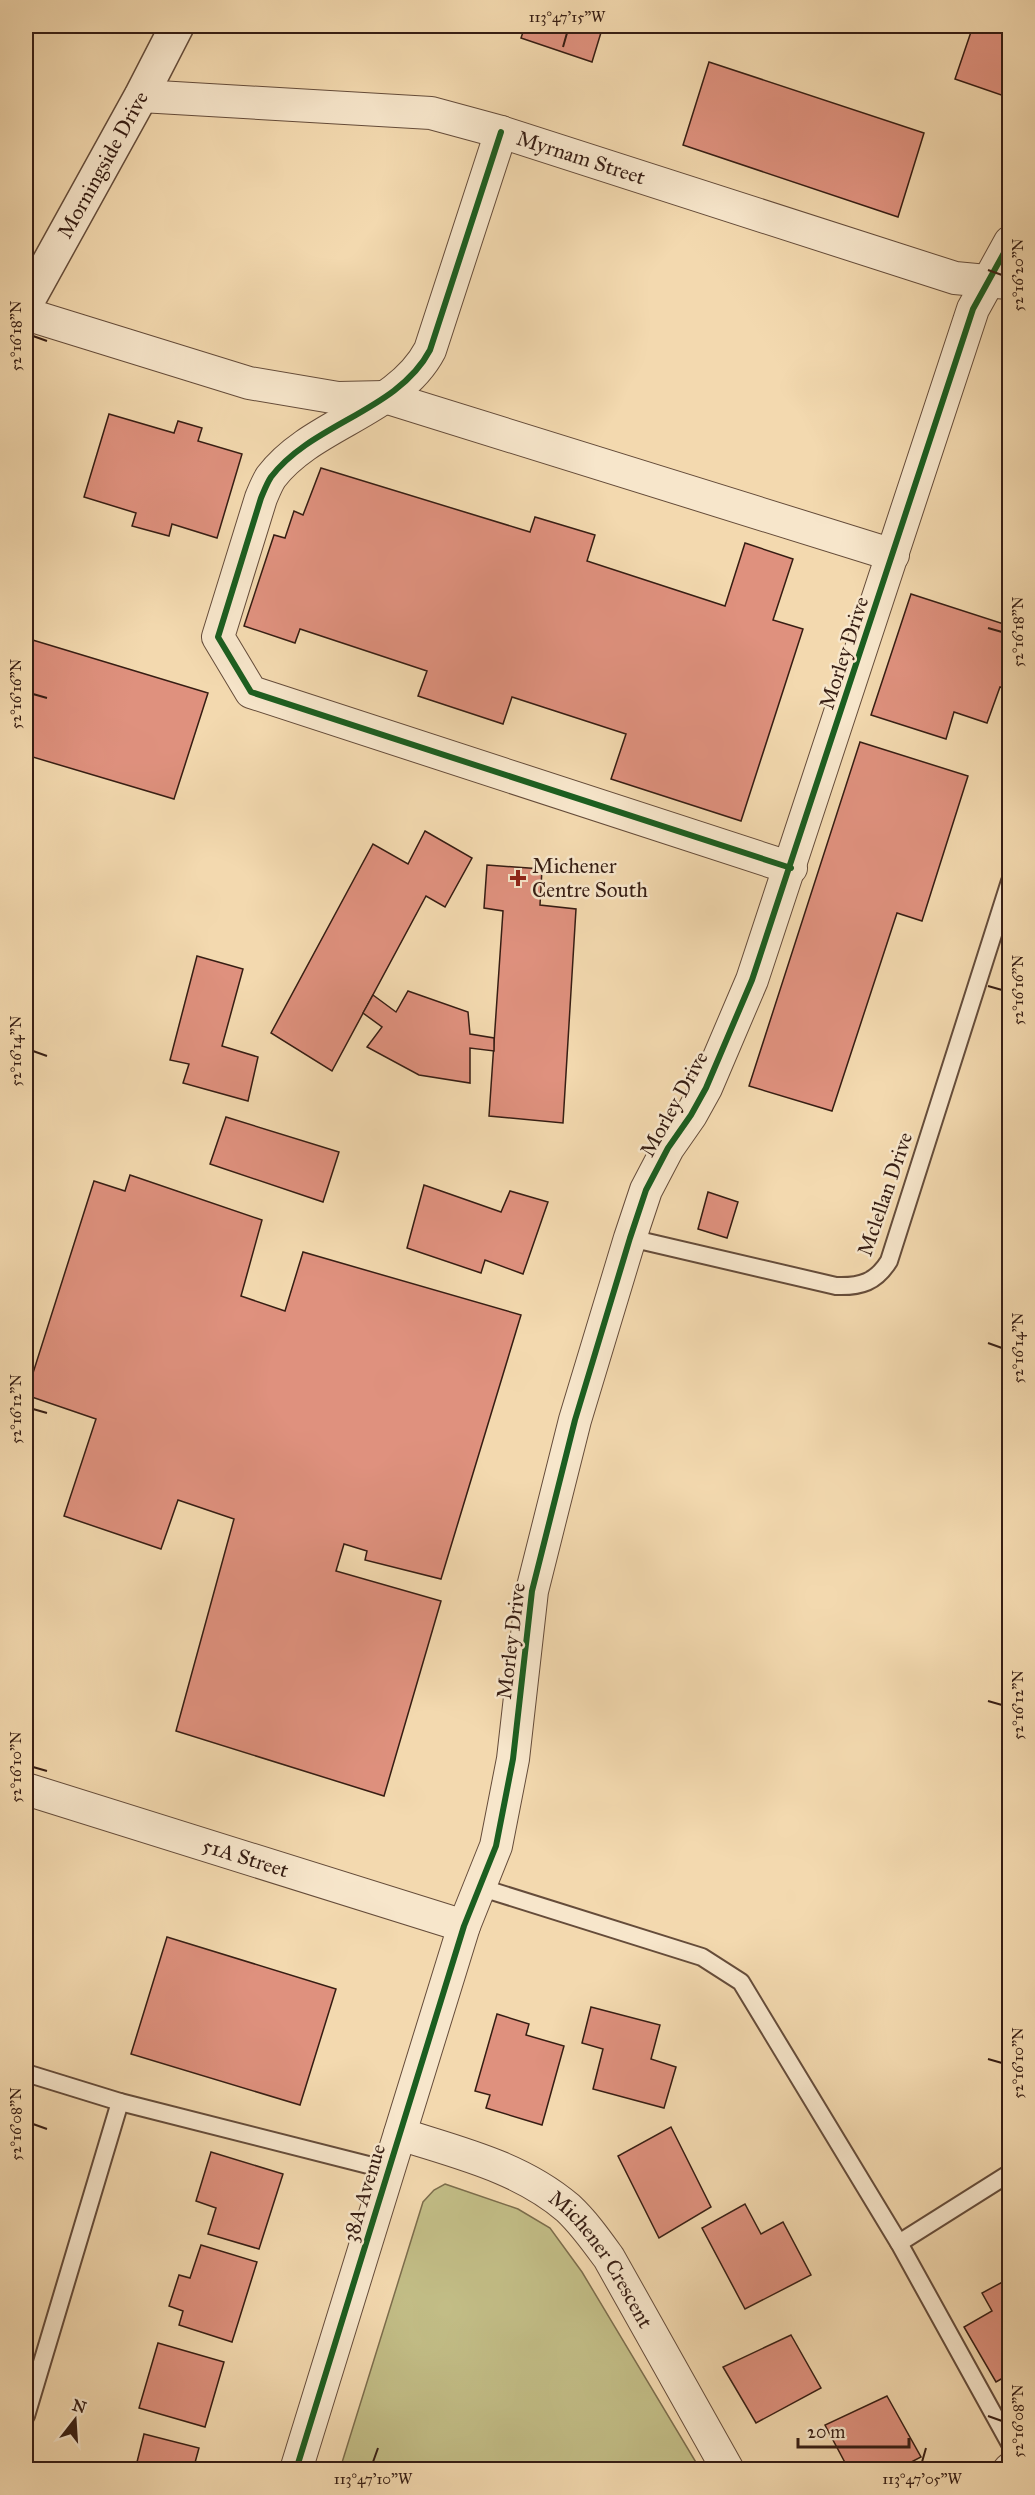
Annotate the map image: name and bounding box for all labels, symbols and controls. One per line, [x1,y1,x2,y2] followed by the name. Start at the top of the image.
[529,8,606,26] text: 113°47'15"W
[52,87,154,243] street label: Morningside Drive
[513,125,649,191] street label: Myrnam Street
[1009,238,1027,311] text: 52°16'20"N
[7,300,25,371] text: 52°16'18"N
[814,593,875,713] street label: Morley Drive
[1009,596,1027,667] text: 52°16'18"N
[7,659,25,729] text: 52°16'16"N
[532,853,648,903] place label: Michener Centre South
[509,869,527,887] marker: Michener Centre South
[1009,955,1027,1025] text: 52°16'16"N
[7,1015,25,1087] text: 52°16'14"N
[634,1046,714,1161] street label: Morley Drive
[852,1128,918,1259] street label: Mclellan Drive
[1009,1312,1027,1384] text: 52°16'14"N
[7,1374,25,1444] text: 52°16'12"N
[491,1581,531,1701] street label: Morley Drive
[1009,1670,1027,1740] text: 52°16'12"N
[7,1731,25,1803] text: 52°16'10"N
[199,1832,292,1884] street label: 51A Street
[1009,2027,1027,2099] text: 52°16'10"N
[7,2087,25,2161] text: 52°16'08"N
[337,2141,391,2245] street label: 38A Avenue
[544,2185,659,2333] street label: Michener Crescent
[1009,2384,1027,2458] text: 52°16'08"N
[45,2390,105,2450] north arrow
[70,2395,89,2417] text: N
[798,2411,909,2449] scale bar
[807,2421,845,2443] text: 20 m
[334,2470,413,2488] text: 113°47'10"W
[882,2470,963,2488] text: 113°47'05"W

